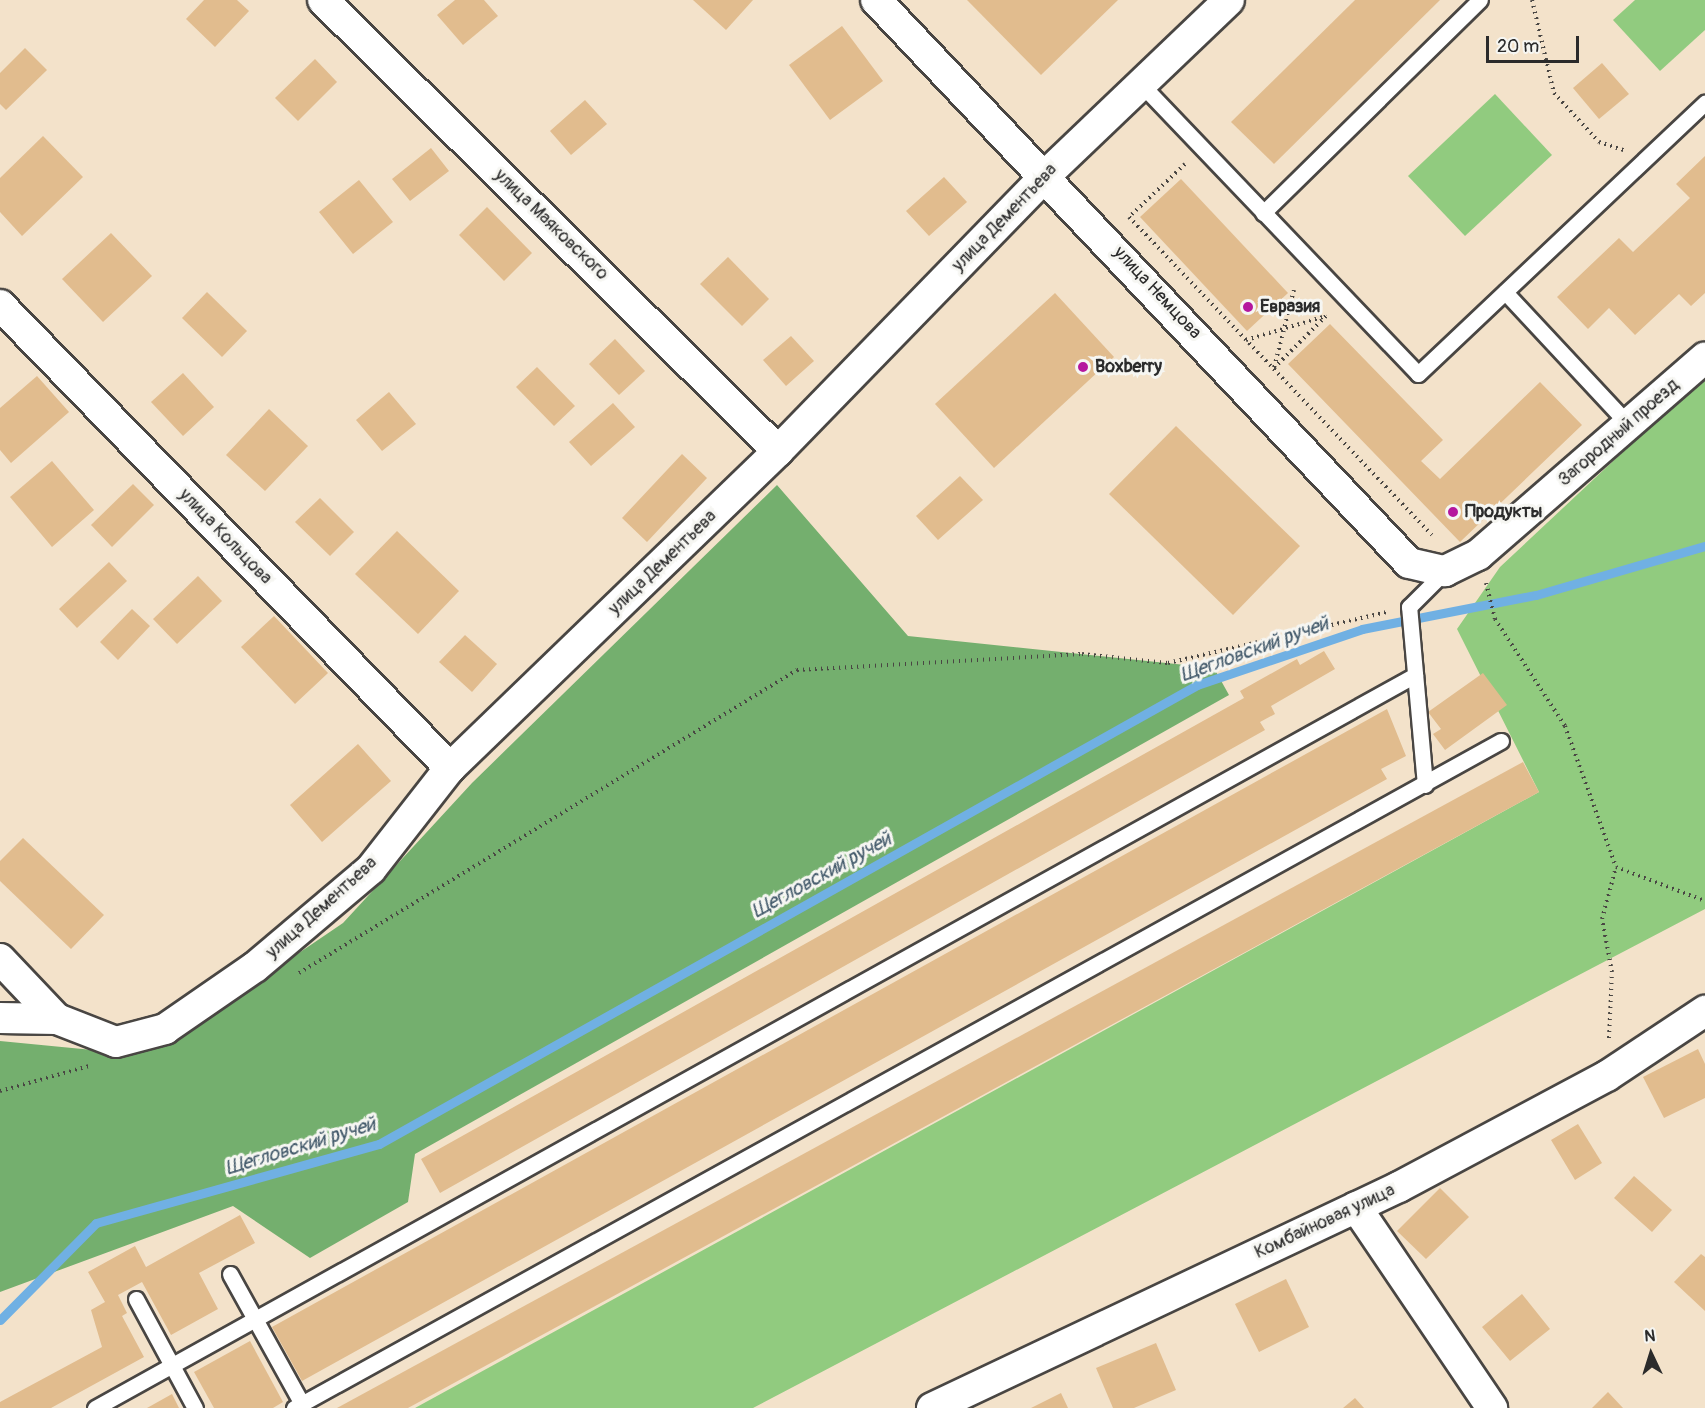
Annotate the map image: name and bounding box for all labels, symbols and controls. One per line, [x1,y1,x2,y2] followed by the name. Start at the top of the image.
[1489,24,1582,62] scale bar
[1497,35,1539,58] text: 20 m
[948,160,1062,276] street label: улица Дементьева
[489,165,613,285] street label: улица Маяковского
[1109,242,1205,344] street label: улица Немцова
[1260,296,1320,318] place label: Евразия
[1241,300,1255,314] marker: Евразия
[1095,356,1162,378] place label: Boxberry
[1076,360,1090,374] marker: Boxberry
[1554,375,1684,491] street label: Загородный проезд
[174,485,276,589] street label: улица Кольцова
[1465,501,1542,523] place label: Продукты
[1446,505,1460,519] marker: Продукты
[605,506,721,620] street label: улица Дементьева
[1176,611,1332,687] water label: Щегловский ручей
[747,827,895,923] water label: Щегловский ручей
[262,853,382,963] street label: улица Дементьева
[222,1112,378,1180] water label: Щегловский ручей
[1251,1180,1399,1264] street label: Комбайновая улица
[1621,1324,1681,1384] north arrow
[1644,1326,1656,1346] text: N

